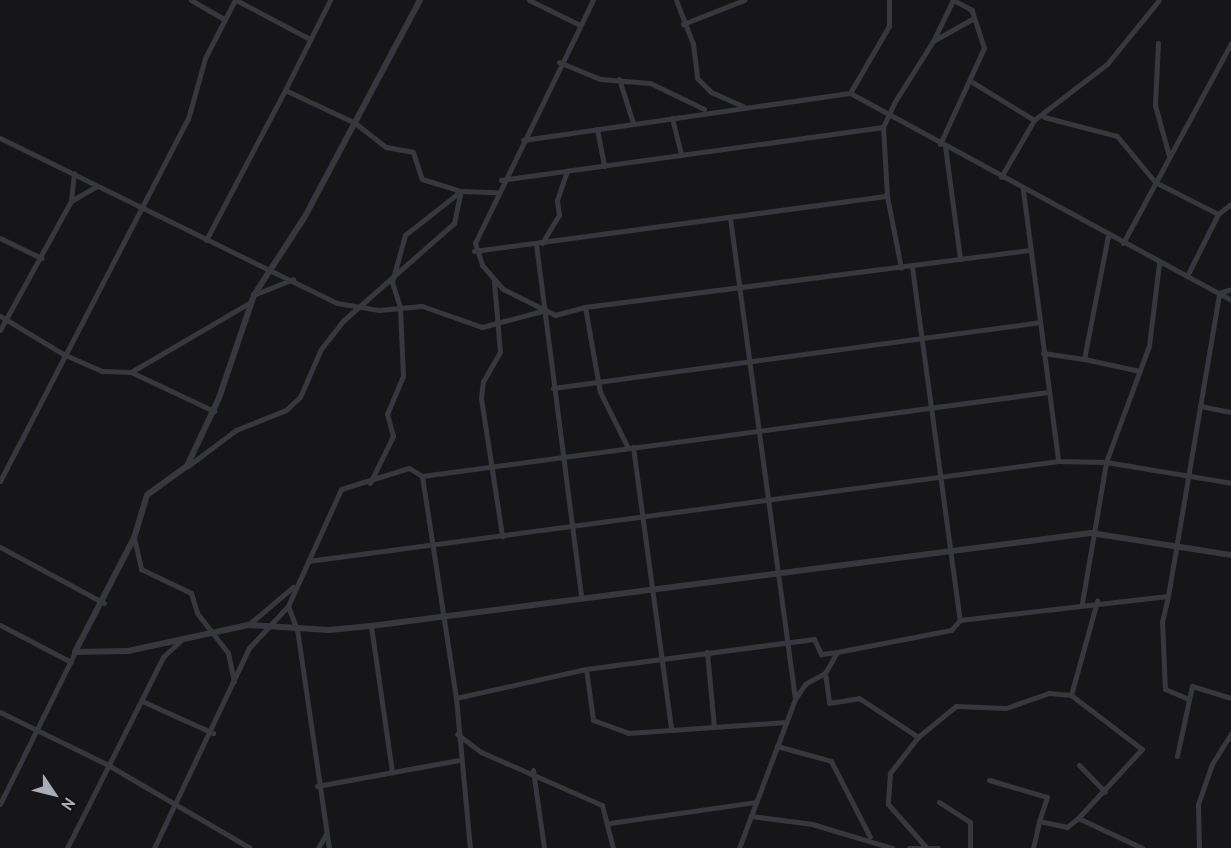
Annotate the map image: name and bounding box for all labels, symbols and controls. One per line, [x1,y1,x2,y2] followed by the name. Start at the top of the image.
[24,764,84,824] north arrow
[58,794,80,814] text: N

